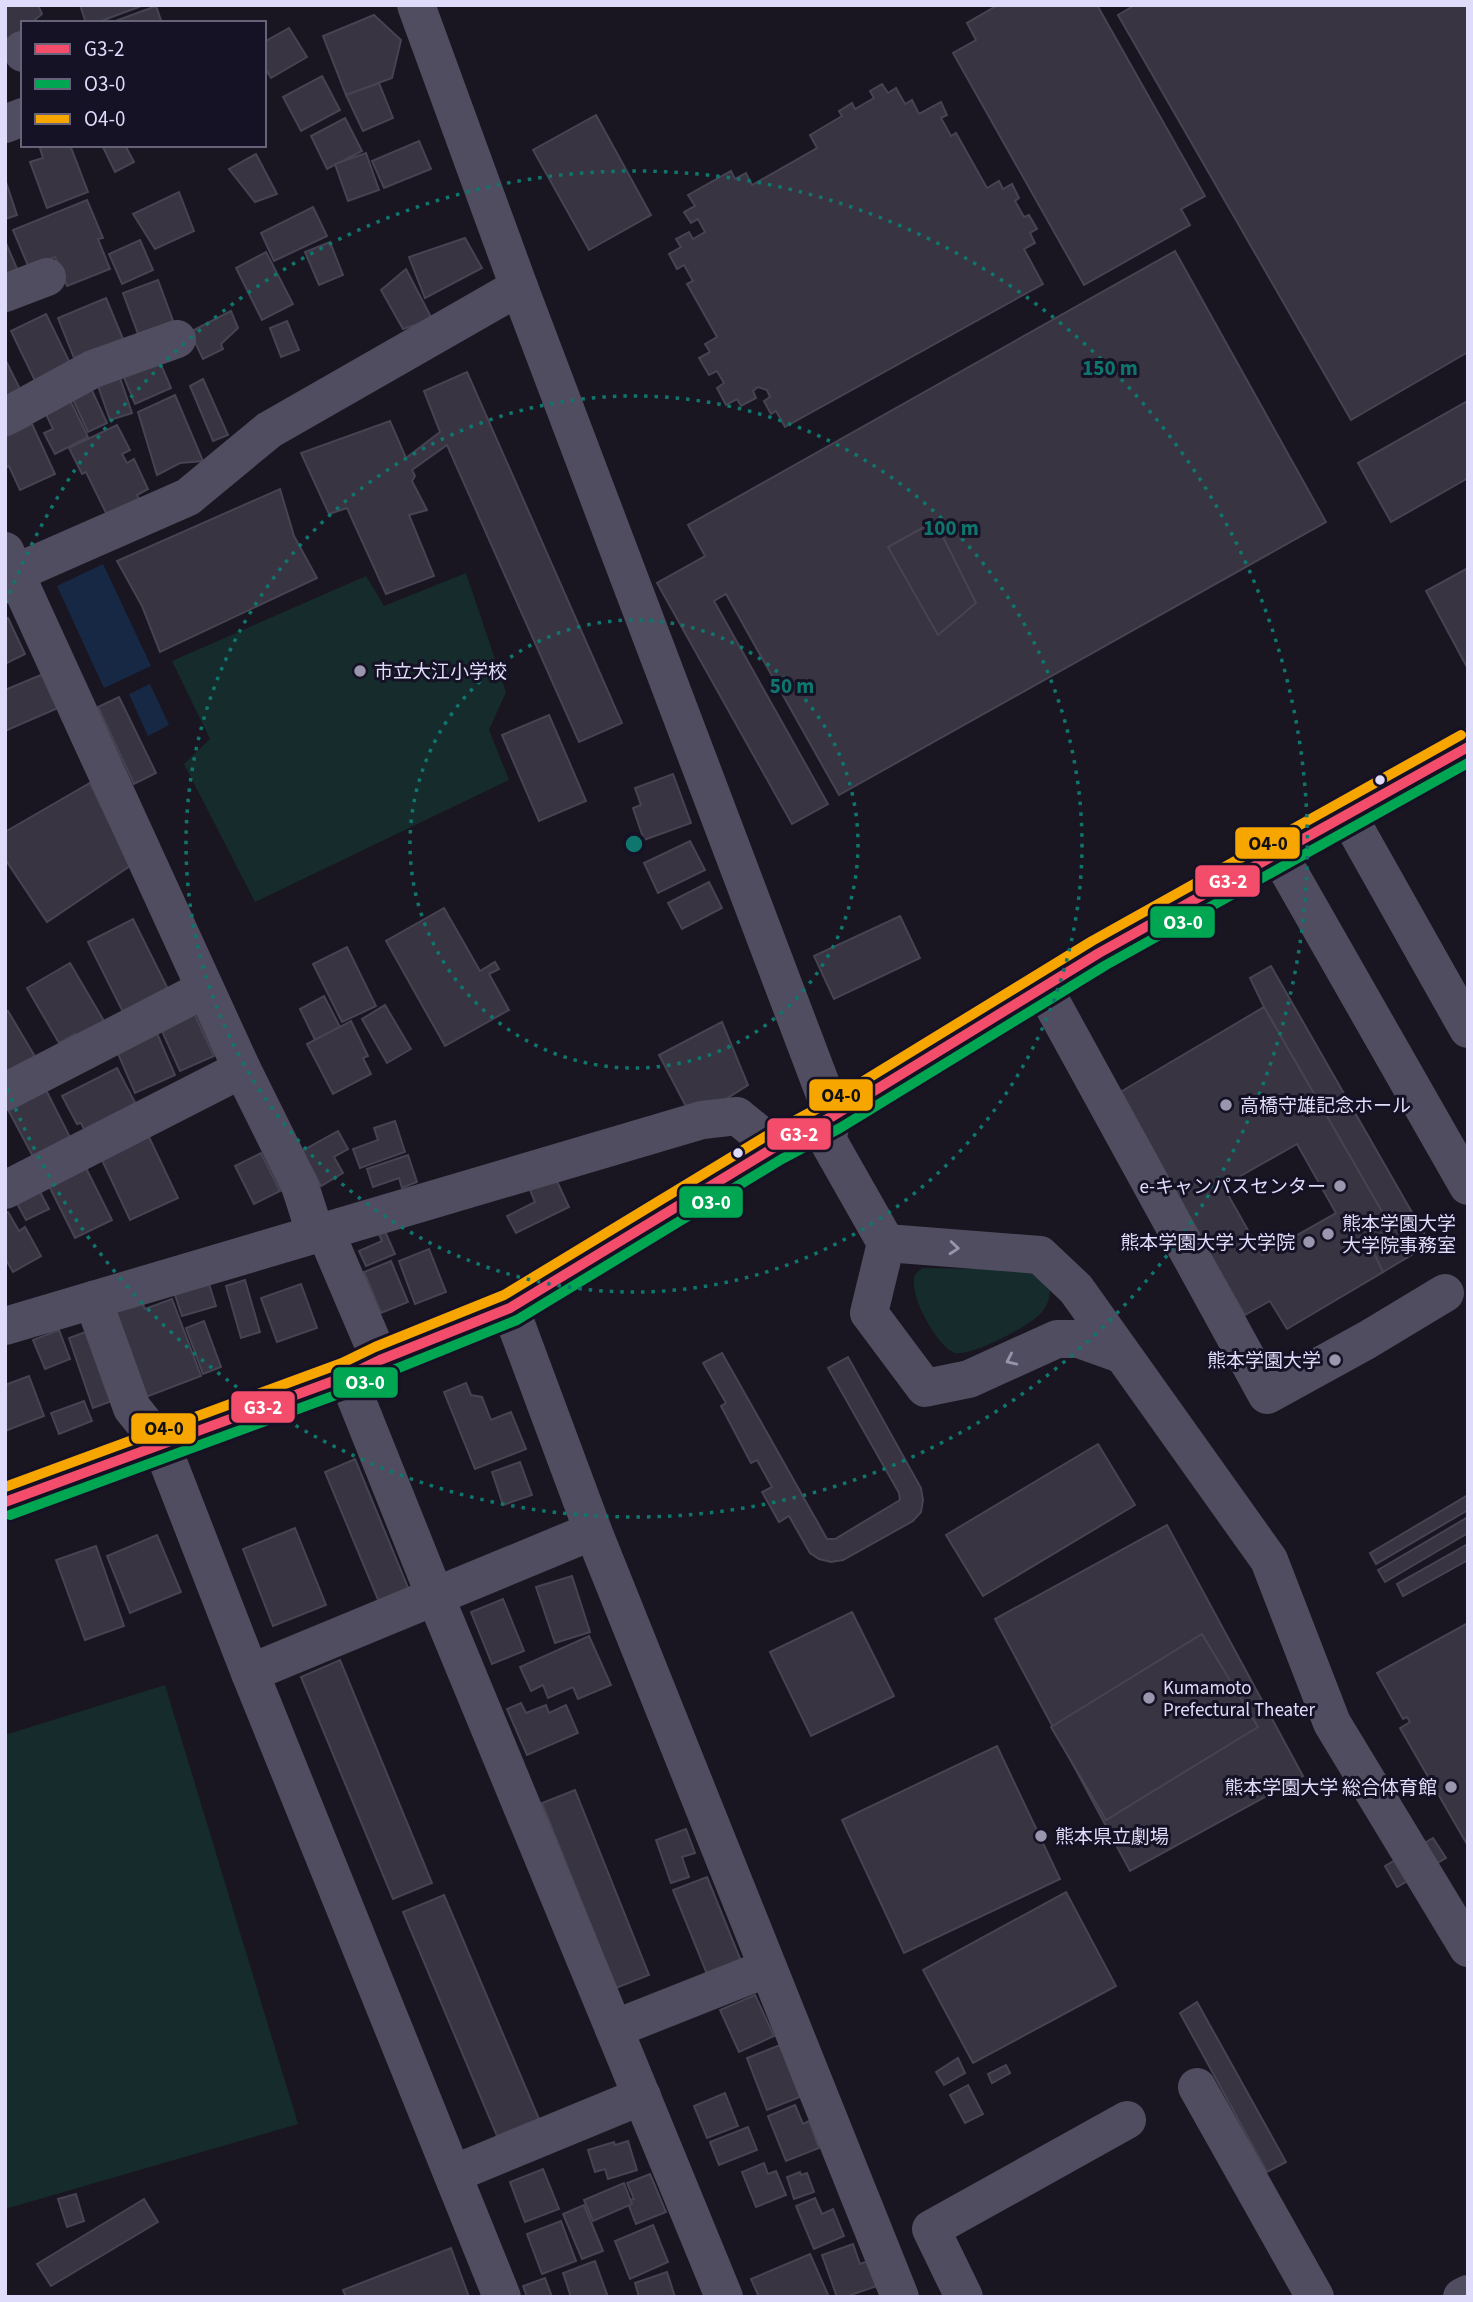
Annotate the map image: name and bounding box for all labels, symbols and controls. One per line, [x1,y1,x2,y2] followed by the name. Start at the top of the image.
[21,21,266,147] legend
[84,34,124,64] text: G3-2
[84,69,125,99] text: O3-0
[84,104,125,134] text: O4-0
[1082,353,1138,383] text: 150 m
[923,513,979,543] text: 100 m
[374,659,507,686] place label: 市立大江小学校
[352,663,368,679] marker: 市立大江小学校
[770,671,814,701] text: 50 m
[1373,773,1387,787] unlabelled marker
[1234,826,1301,860] line badge: O4-0
[1248,831,1288,858] text: O4-0
[622,832,646,856] centre of rings
[1194,864,1261,898] line badge: G3-2
[1209,869,1247,896] text: G3-2
[1149,905,1216,939] line badge: O3-0
[1163,910,1203,937] text: O3-0
[808,1078,874,1112] line badge: O4-0
[821,1083,861,1110] text: O4-0
[1240,1093,1411,1120] place label: 高橋守雄記念ホール
[1218,1097,1234,1113] marker: 高橋守雄記念ホール
[766,1117,832,1151] line badge: G3-2
[780,1122,818,1149] text: G3-2
[731,1146,745,1160] unlabelled marker
[1139,1174,1326,1201] place label: e-キャンパスセンター
[1332,1178,1348,1194] marker: e-キャンパスセンター
[678,1185,744,1219] line badge: O3-0
[691,1190,731,1217] text: O3-0
[1342,1211,1456,1260] place label: 熊本学園大学 大学院事務室
[1320,1226,1336,1242] marker: 熊本学園大学 大学院事務室
[1120,1230,1295,1257] place label: 熊本学園大学 大学院
[1301,1234,1317,1250] marker: 熊本学園大学 大学院
[948,1240,959,1255] one-way arrow
[1207,1348,1321,1375] place label: 熊本学園大学
[1006,1352,1019,1366] one-way arrow
[1327,1352,1343,1368] marker: 熊本学園大学
[332,1366,399,1399] line badge: O3-0
[345,1370,385,1397] text: O3-0
[230,1390,296,1424] line badge: G3-2
[244,1395,282,1422] text: G3-2
[130,1412,197,1445] line badge: O4-0
[144,1416,184,1443] text: O4-0
[1163,1675,1316,1724] place label: Kumamoto Prefectural Theater
[1141,1690,1157,1706] marker: Kumamoto Prefectural Theater
[1224,1775,1437,1802] place label: 熊本学園大学 総合体育館
[1443,1779,1459,1795] marker: 熊本学園大学 総合体育館
[1055,1824,1169,1851] place label: 熊本県立劇場
[1033,1828,1049,1844] marker: 熊本県立劇場

